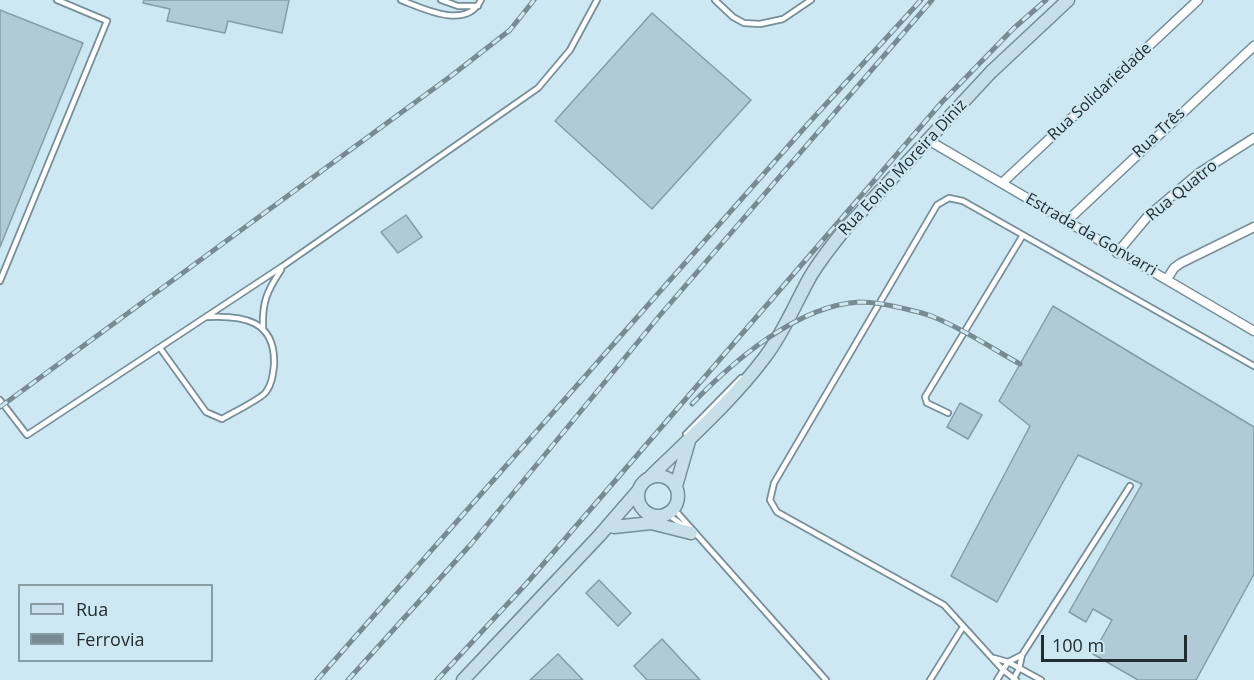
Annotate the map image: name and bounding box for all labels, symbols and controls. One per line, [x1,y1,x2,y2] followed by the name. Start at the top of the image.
[1044,39,1156,145] street label: Rua Solidariedade
[835,96,971,240] street label: Rua Eonio Moreira Diniz
[1129,104,1189,162] street label: Rua Três
[1143,157,1221,225] street label: Rua Quatro
[1022,190,1160,280] street label: Estrada da Gonvarri
[18,584,213,662] legend
[76,597,108,621] text: Rua
[1044,623,1190,661] scale bar
[76,627,144,651] text: Ferrovia
[1052,633,1104,657] text: 100 m

